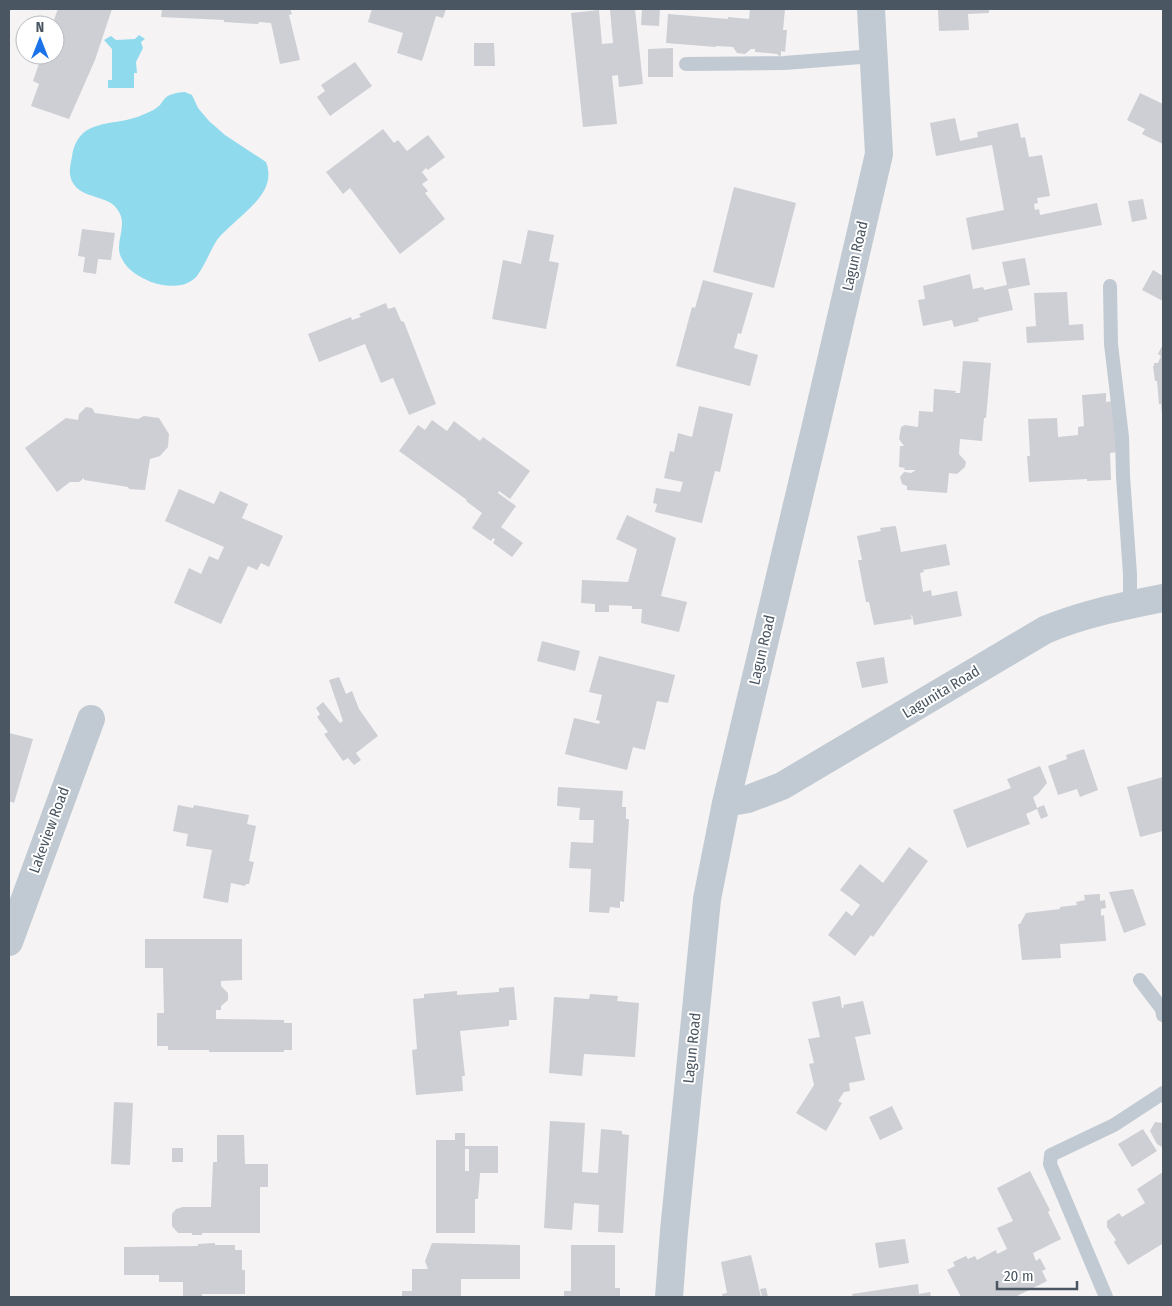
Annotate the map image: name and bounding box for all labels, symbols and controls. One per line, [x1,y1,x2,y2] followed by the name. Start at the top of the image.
[15,15,65,65] north arrow
[36,19,44,36] text: N
[838,219,872,293] street label: Lagun Road
[745,613,779,687] street label: Lagun Road
[899,662,983,722] street label: Lagunita Road
[25,784,73,876] street label: Lakeview Road
[679,1012,705,1084] street label: Lagun Road
[997,1258,1077,1290] scale bar
[1004,1267,1034,1285] text: 20 m

